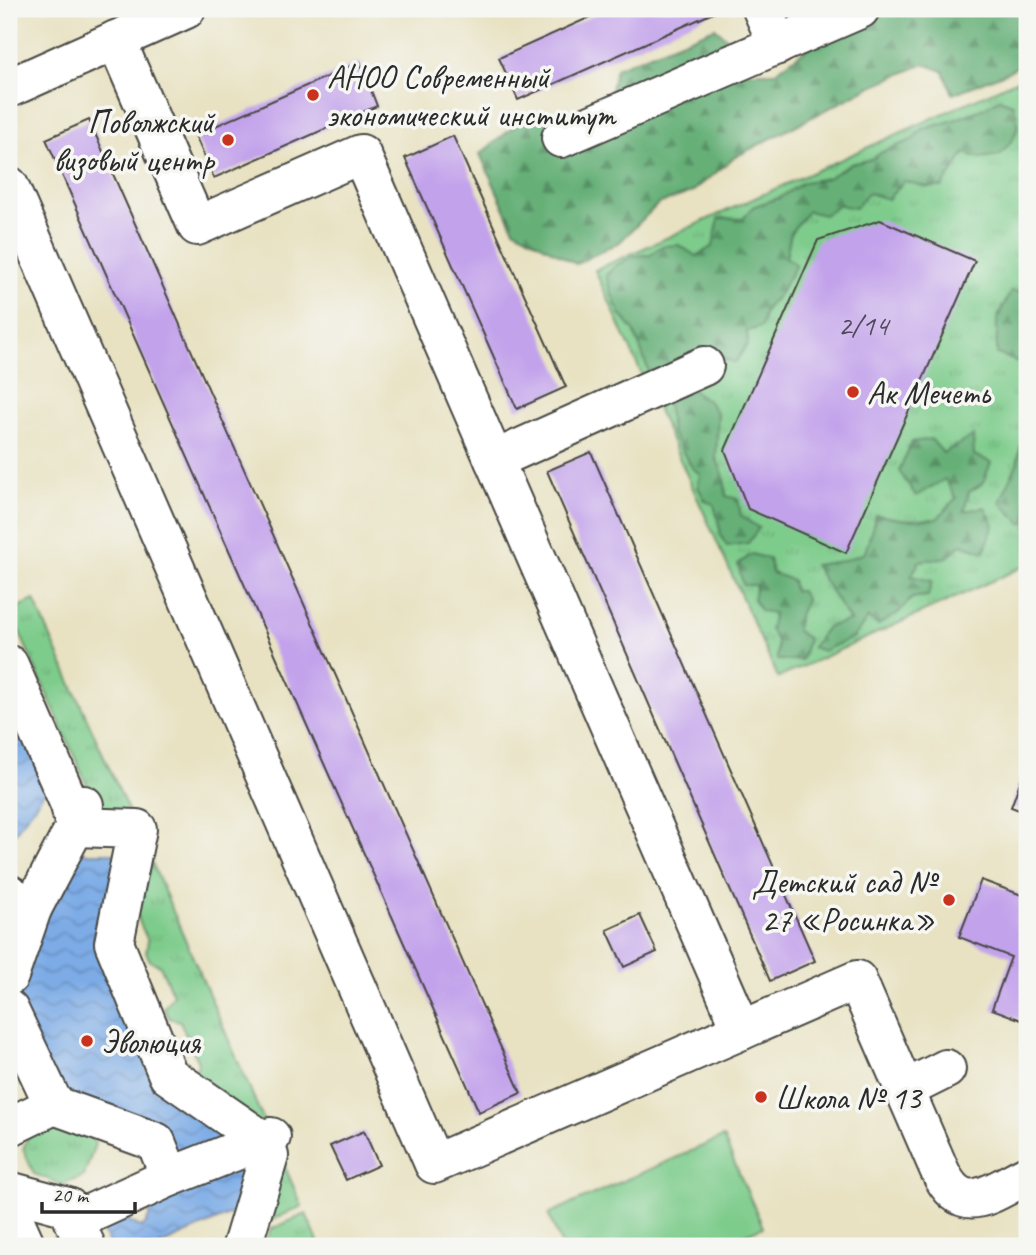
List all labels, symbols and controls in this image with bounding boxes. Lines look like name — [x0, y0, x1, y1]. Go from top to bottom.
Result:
place label: АНОО Современный экономический институт — [327, 56, 617, 136]
marker: АНОО Современный экономический институт — [305, 87, 321, 103]
place label: Поволжский визовый центр — [53, 101, 216, 181]
marker: Поволжский визовый центр — [220, 132, 236, 148]
house number: 2/14 — [838, 306, 891, 344]
place label: Ак Мечеть — [867, 372, 992, 414]
marker: Ак Мечеть — [845, 384, 861, 400]
place label: Детский сад № 27 «Росинка» — [752, 861, 940, 941]
marker: Детский сад № 27 «Росинка» — [941, 892, 957, 908]
place label: Эволюция — [101, 1021, 201, 1063]
marker: Эволюция — [79, 1033, 95, 1049]
place label: Школа № 13 — [775, 1077, 923, 1119]
marker: Школа № 13 — [753, 1089, 769, 1105]
scale bar — [42, 1171, 135, 1215]
text: 20 m — [52, 1182, 90, 1208]

